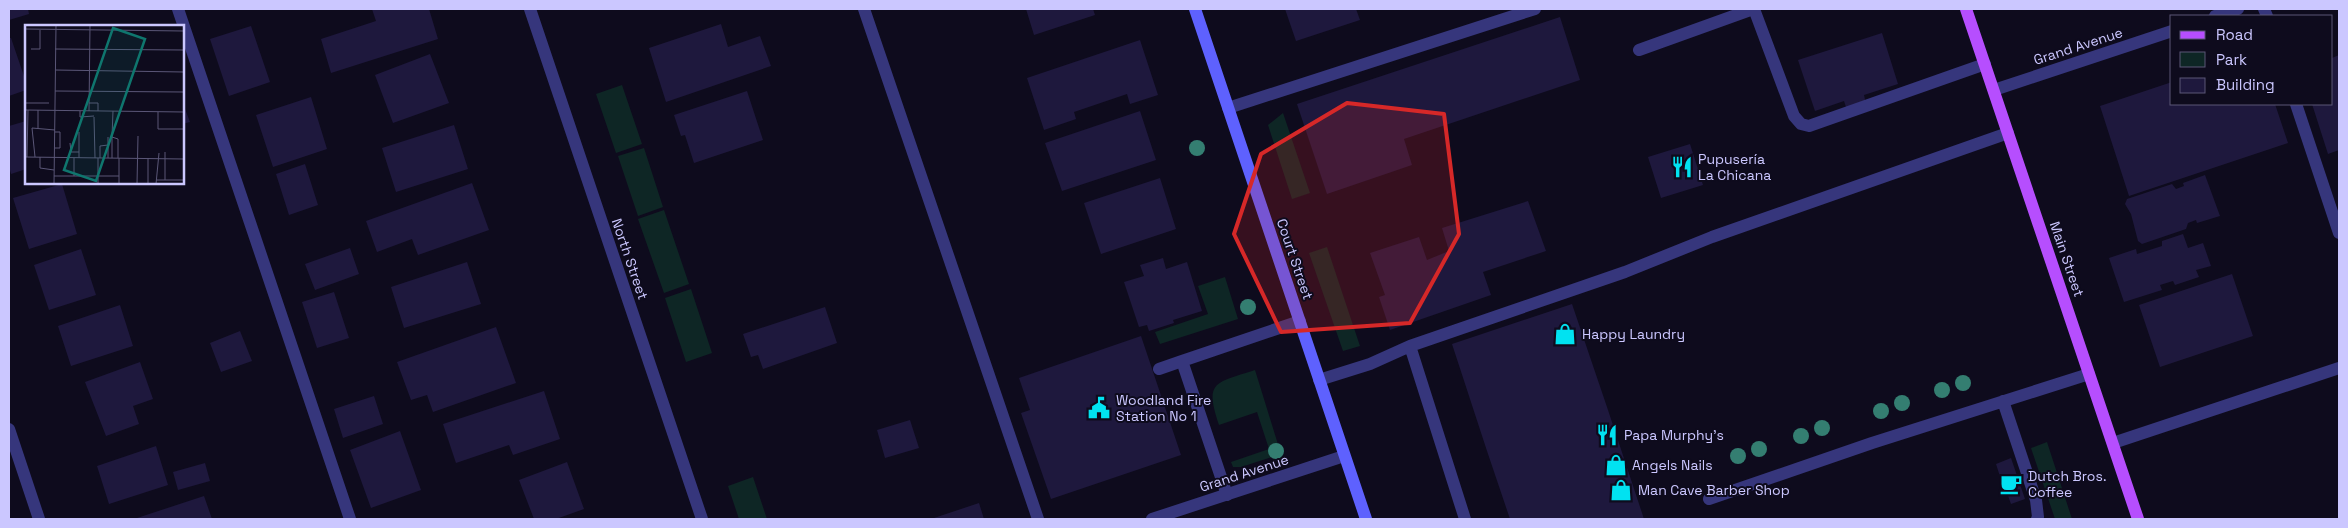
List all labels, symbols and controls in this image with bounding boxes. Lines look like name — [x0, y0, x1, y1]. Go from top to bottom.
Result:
legend — [2170, 15, 2333, 105]
street label: Grand Avenue — [2031, 23, 2125, 69]
inset map — [25, 25, 184, 184]
text: Road — [2216, 25, 2253, 44]
text: Park — [2216, 50, 2247, 69]
text: Building — [2216, 75, 2275, 94]
place label: Pupusería La Chicana — [1698, 150, 1771, 184]
restaurant icon: Pupusería La Chicana — [1669, 154, 1695, 180]
street label: North Street — [608, 216, 652, 302]
street label: Court Street — [1273, 216, 1317, 302]
street label: Main Street — [2046, 219, 2088, 299]
shop icon: Happy Laundry — [1552, 321, 1578, 347]
place label: Happy Laundry — [1582, 325, 1685, 343]
place label: Woodland Fire Station No 1 — [1116, 391, 1211, 425]
public building icon: Woodland Fire Station No 1 — [1086, 395, 1112, 421]
restaurant icon: Papa Murphy's — [1594, 422, 1620, 448]
place label: Papa Murphy's — [1624, 426, 1724, 444]
street label: Grand Avenue — [1197, 450, 1291, 496]
shop icon: Angels Nails — [1603, 452, 1629, 478]
place label: Angels Nails — [1632, 456, 1713, 474]
place label: Dutch Bros. Coffee — [2028, 467, 2106, 501]
cafe icon: Dutch Bros. Coffee — [1998, 471, 2024, 497]
shop icon: Man Cave Barber Shop — [1608, 477, 1634, 503]
place label: Man Cave Barber Shop — [1638, 481, 1790, 499]

